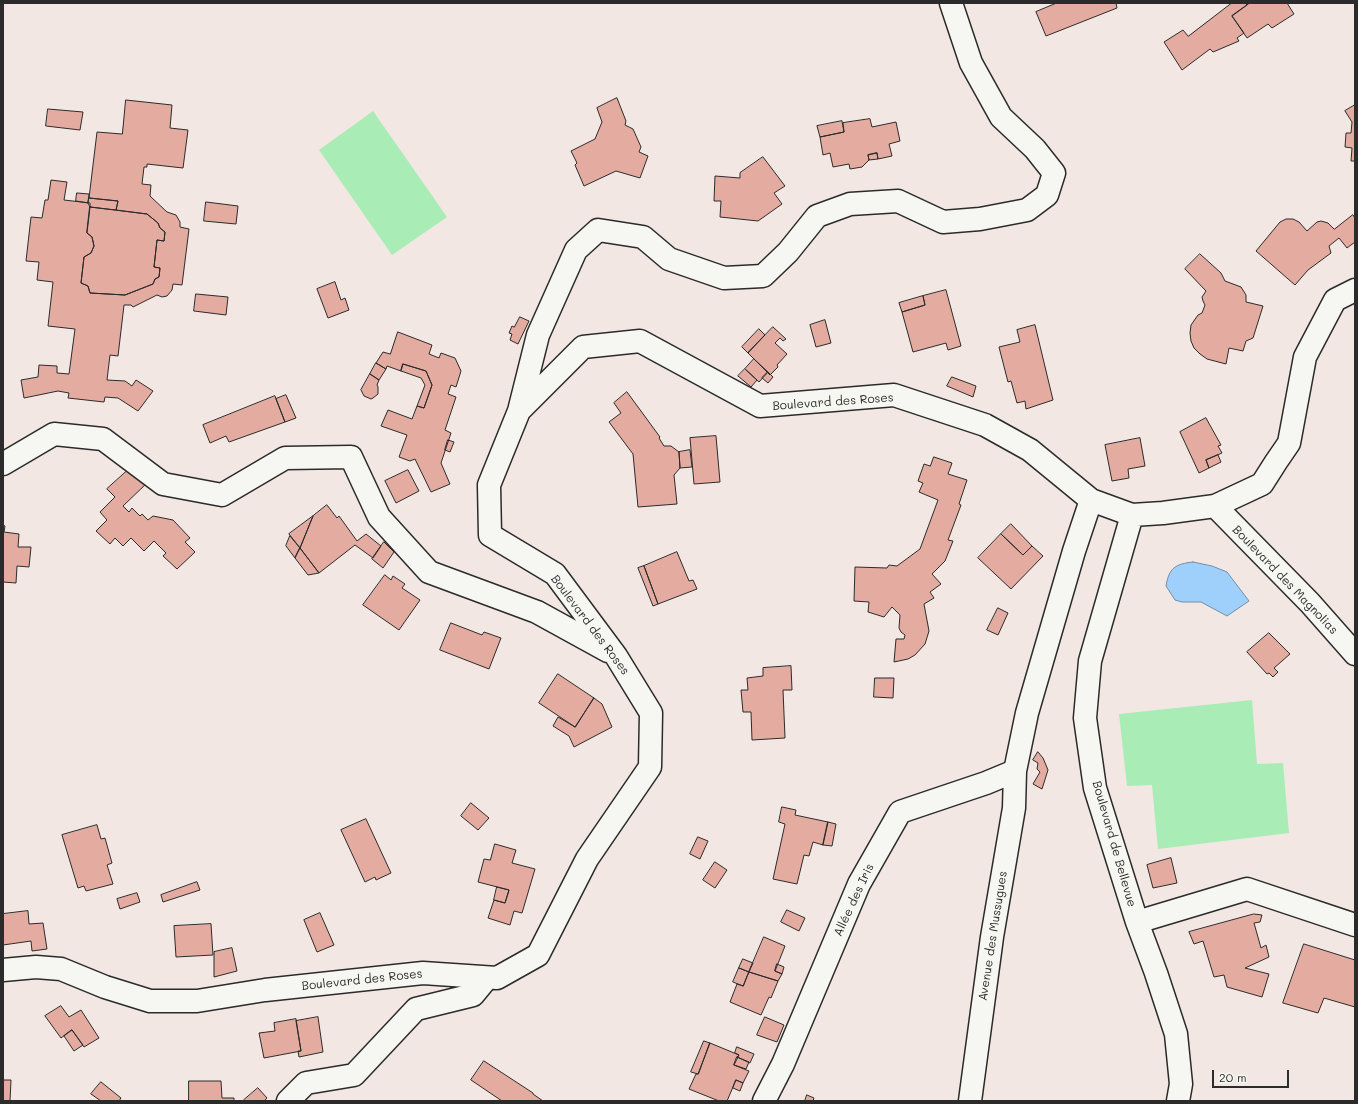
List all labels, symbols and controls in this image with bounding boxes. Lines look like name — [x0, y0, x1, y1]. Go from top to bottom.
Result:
street label: Boulevard des Roses — [772, 391, 894, 413]
street label: Boulevard des Magnolias — [1229, 523, 1341, 637]
street label: Boulevard des Roses — [548, 572, 632, 678]
street label: Boulevard de Bellevue — [1089, 779, 1139, 909]
street label: Allée des Iris — [831, 861, 877, 939]
street label: Avenue des Mussugues — [976, 870, 1010, 1002]
street label: Boulevard des Roses — [301, 966, 423, 994]
scale bar — [1214, 1062, 1291, 1088]
text: 20 m — [1219, 1069, 1247, 1085]

